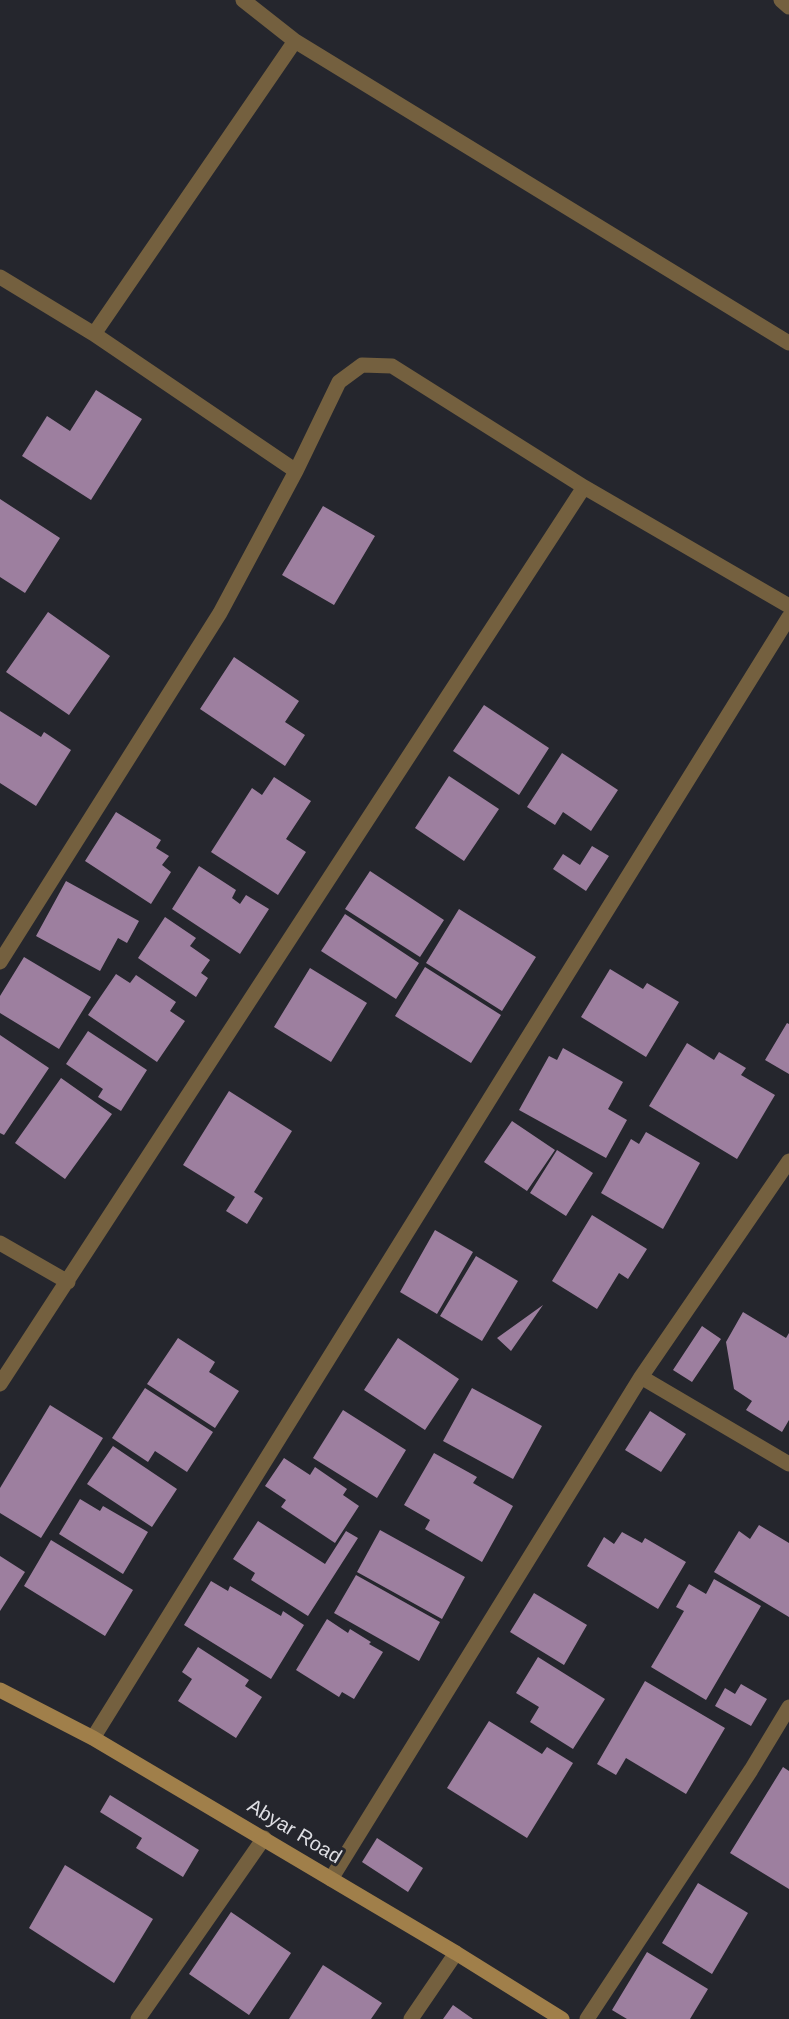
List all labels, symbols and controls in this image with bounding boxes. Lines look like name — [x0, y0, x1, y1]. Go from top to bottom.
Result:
street label: Abyar Road — [243, 1795, 345, 1869]

